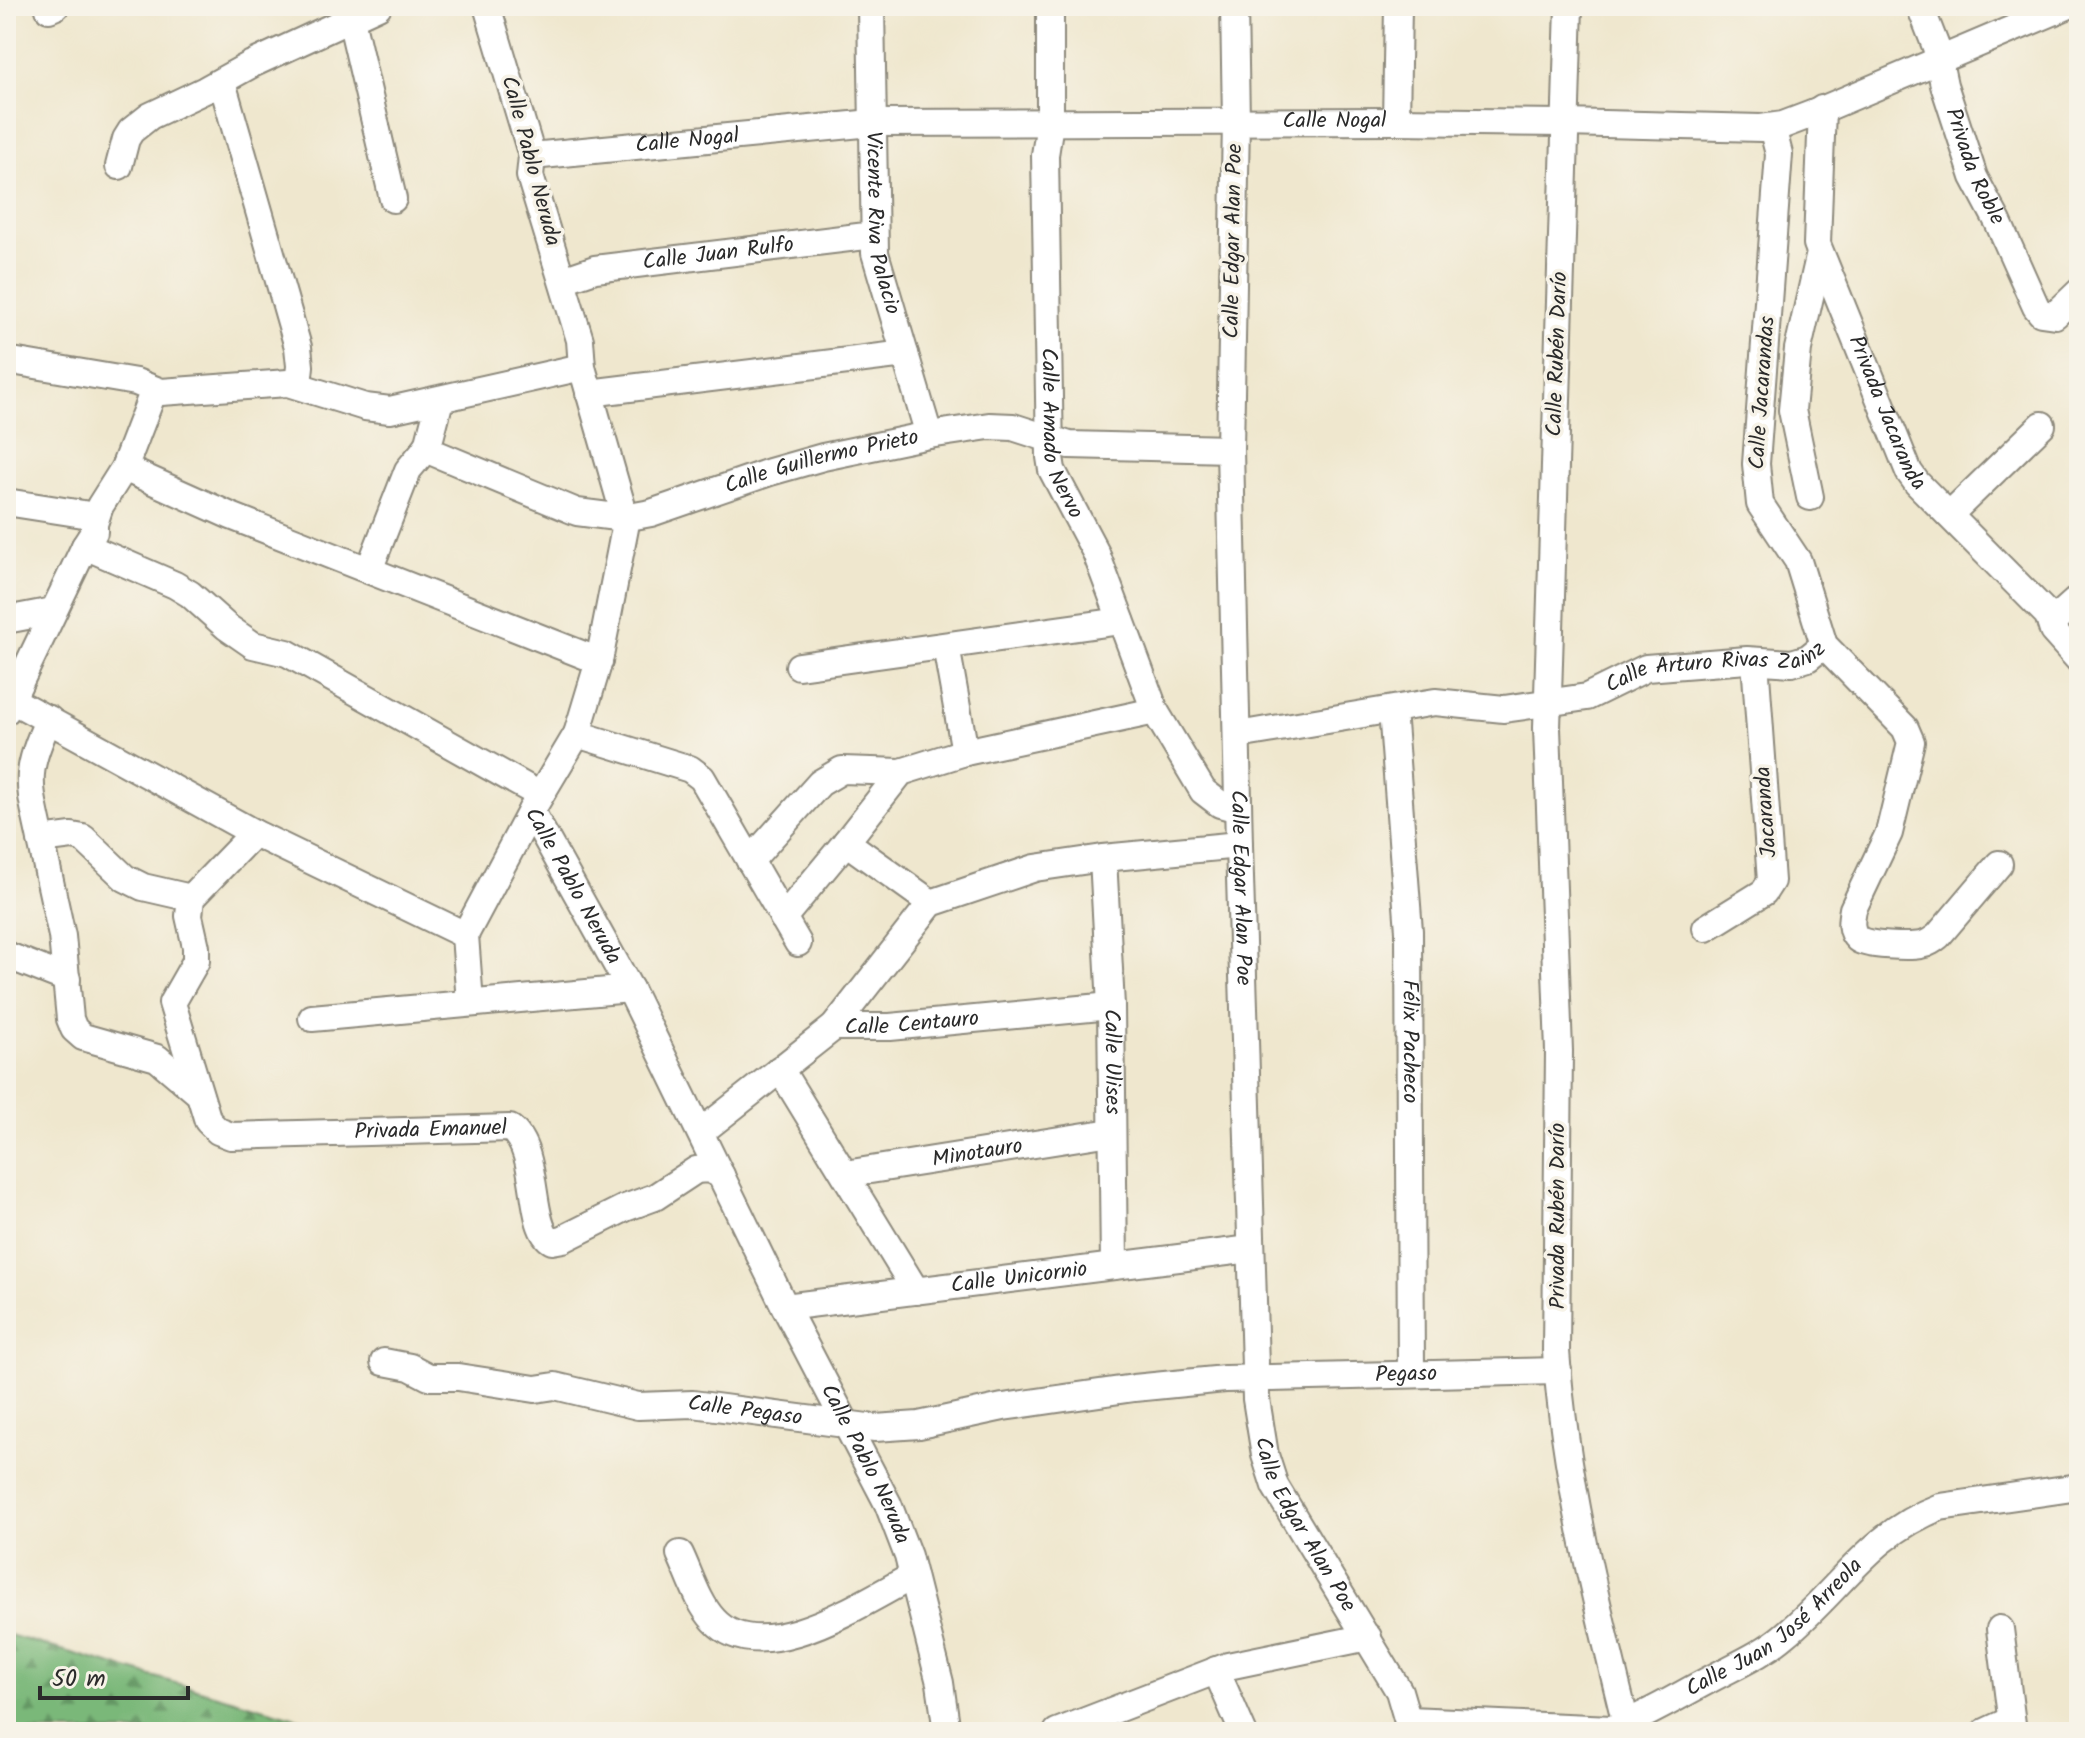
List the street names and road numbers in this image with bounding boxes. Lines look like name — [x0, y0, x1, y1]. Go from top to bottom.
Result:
street label: Calle Pablo Neruda — [490, 72, 570, 250]
street label: Calle Nogal — [1282, 104, 1387, 139]
street label: Privada Roble — [1935, 104, 2014, 232]
street label: Calle Nogal — [634, 118, 741, 163]
street label: Vicente Riva Palacio — [856, 131, 910, 319]
street label: Calle Edgar Alan Poe — [1215, 143, 1253, 339]
street label: Calle Juan Rulfo — [641, 227, 796, 281]
street label: Calle Rubén Darío — [1538, 271, 1578, 437]
street label: Calle Jacarandas — [1740, 314, 1786, 471]
street label: Privada Jacaranda — [1838, 330, 1934, 500]
street label: Calle Amado Nervo — [1031, 348, 1092, 525]
street label: Calle Guillermo Prieto — [720, 420, 922, 504]
street label: Calle Arturo Rivas Zainz — [1599, 632, 1834, 703]
street label: Jacaranda — [1746, 765, 1788, 859]
street label: Calle Edgar Alan Poe — [1220, 790, 1261, 986]
street label: Calle Pablo Neruda — [515, 801, 631, 971]
street label: Félix Pacheco — [1392, 979, 1427, 1103]
street label: Calle Centauro — [845, 1001, 981, 1045]
street label: Calle Ulises — [1094, 1009, 1130, 1115]
street label: Privada Emanuel — [354, 1111, 508, 1150]
street label: Privada Rubén Darío — [1541, 1123, 1576, 1309]
street label: Minotauro — [930, 1129, 1025, 1177]
street label: Calle Unicornio — [949, 1252, 1089, 1304]
street label: Pegaso — [1375, 1356, 1437, 1393]
street label: Calle Pablo Neruda — [811, 1378, 919, 1549]
street label: Calle Pegaso — [686, 1386, 804, 1436]
street label: Calle Edgar Alan Poe — [1245, 1435, 1365, 1619]
street label: Calle Juan José Arreola — [1679, 1550, 1871, 1707]

